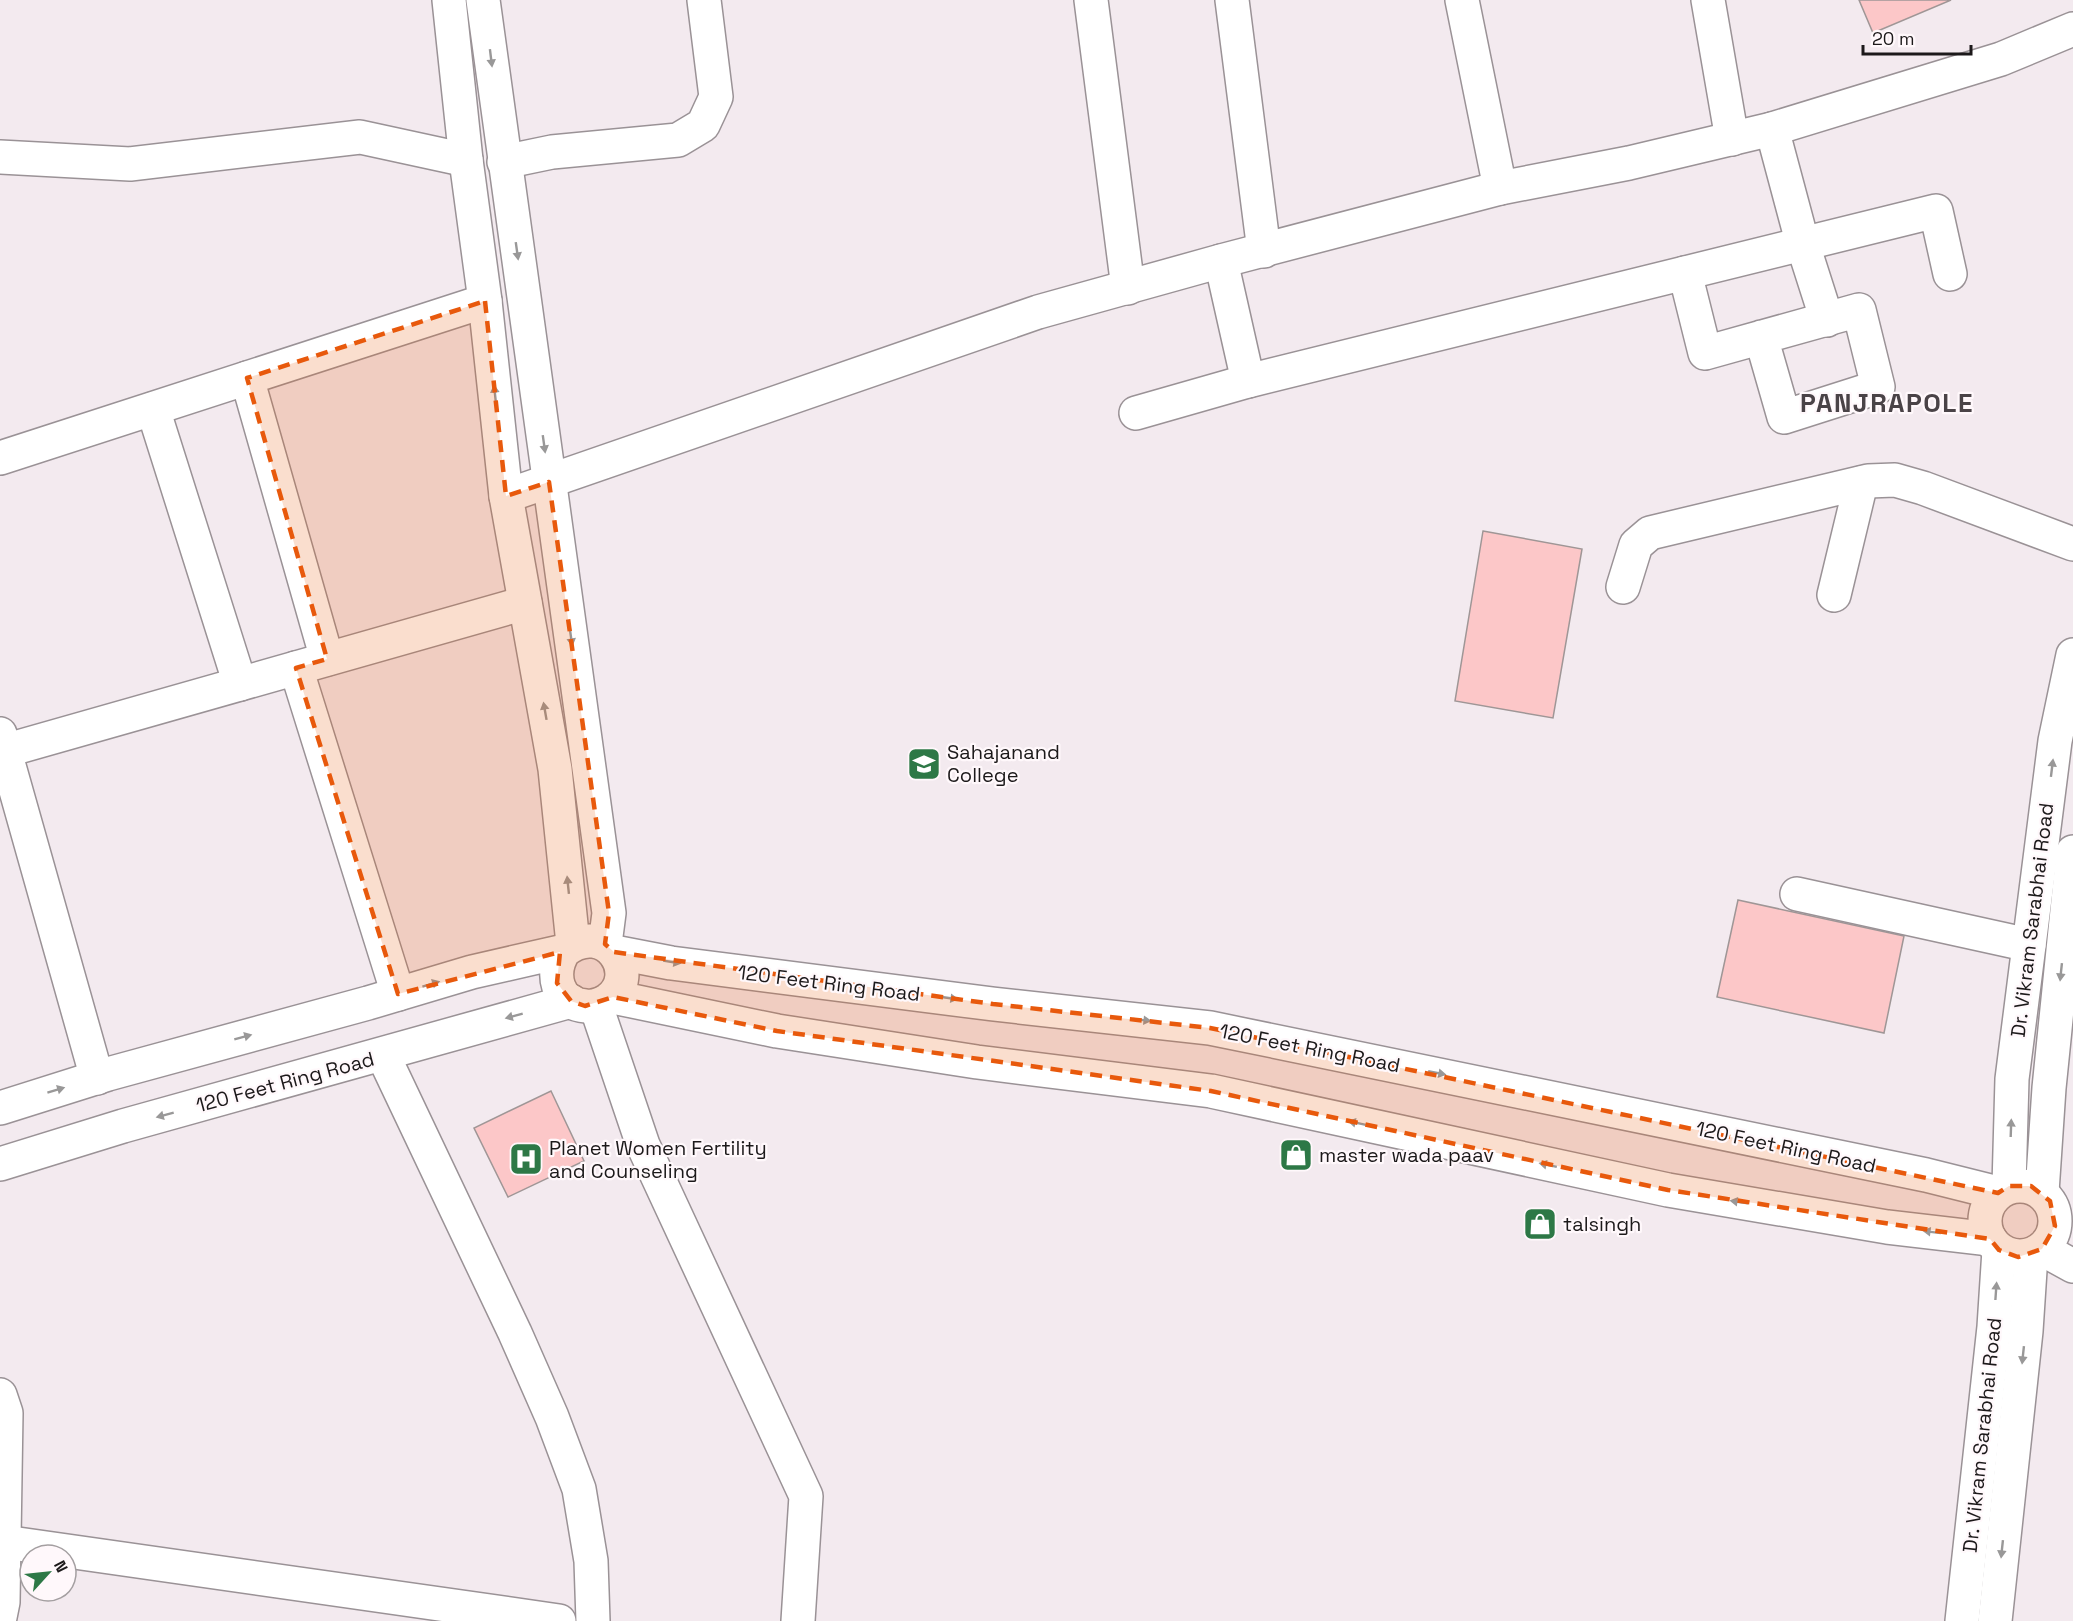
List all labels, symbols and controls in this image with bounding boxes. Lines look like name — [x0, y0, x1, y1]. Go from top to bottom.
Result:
scale bar — [1863, 18, 1971, 56]
text: 20 m — [1872, 27, 1915, 50]
one-way arrow — [486, 49, 495, 68]
one-way arrow — [512, 242, 521, 261]
one-way arrow — [490, 385, 500, 404]
district label: PANJRAPOLE — [1800, 386, 1974, 420]
one-way arrow — [539, 435, 548, 454]
one-way arrow — [566, 628, 575, 647]
one-way arrow — [540, 702, 549, 721]
place label: Sahajanand College — [947, 739, 1060, 788]
school or university icon: Sahajanand College — [906, 746, 942, 782]
one-way arrow — [2047, 758, 2056, 777]
street label: Dr. Vikram Sarabhai Road — [2005, 801, 2059, 1039]
one-way arrow — [563, 876, 573, 895]
one-way arrow — [663, 958, 682, 967]
street label: 120 Feet Ring Road — [736, 959, 922, 1007]
one-way arrow — [2056, 963, 2066, 982]
one-way arrow — [422, 979, 440, 988]
one-way arrow — [939, 994, 958, 1003]
one-way arrow — [505, 1012, 523, 1022]
one-way arrow — [1133, 1016, 1152, 1025]
street label: 120 Feet Ring Road — [1217, 1018, 1403, 1078]
one-way arrow — [235, 1032, 253, 1041]
street label: 120 Feet Ring Road — [193, 1046, 377, 1118]
one-way arrow — [1428, 1069, 1447, 1079]
one-way arrow — [47, 1085, 65, 1094]
one-way arrow — [156, 1110, 174, 1120]
street label: 120 Feet Ring Road — [1694, 1115, 1878, 1179]
one-way arrow — [1348, 1118, 1367, 1128]
one-way arrow — [2006, 1119, 2015, 1138]
place label: Planet Women Fertility and Counseling — [549, 1135, 767, 1184]
shop icon: master wada paav — [1278, 1137, 1314, 1173]
hospital icon: Planet Women Fertility and Counseling — [508, 1141, 544, 1177]
place label: master wada paav — [1319, 1142, 1494, 1168]
one-way arrow — [1538, 1160, 1557, 1169]
one-way arrow — [1730, 1198, 1749, 1207]
shop icon: talsingh — [1522, 1206, 1558, 1242]
place label: talsingh — [1563, 1211, 1641, 1237]
one-way arrow — [1922, 1228, 1941, 1237]
one-way arrow — [1991, 1282, 2001, 1301]
street label: Dr. Vikram Sarabhai Road — [1957, 1316, 2007, 1554]
one-way arrow — [2018, 1346, 2028, 1365]
one-way arrow — [1997, 1540, 2007, 1559]
north arrow — [18, 1543, 78, 1603]
text: N — [49, 1557, 73, 1576]

